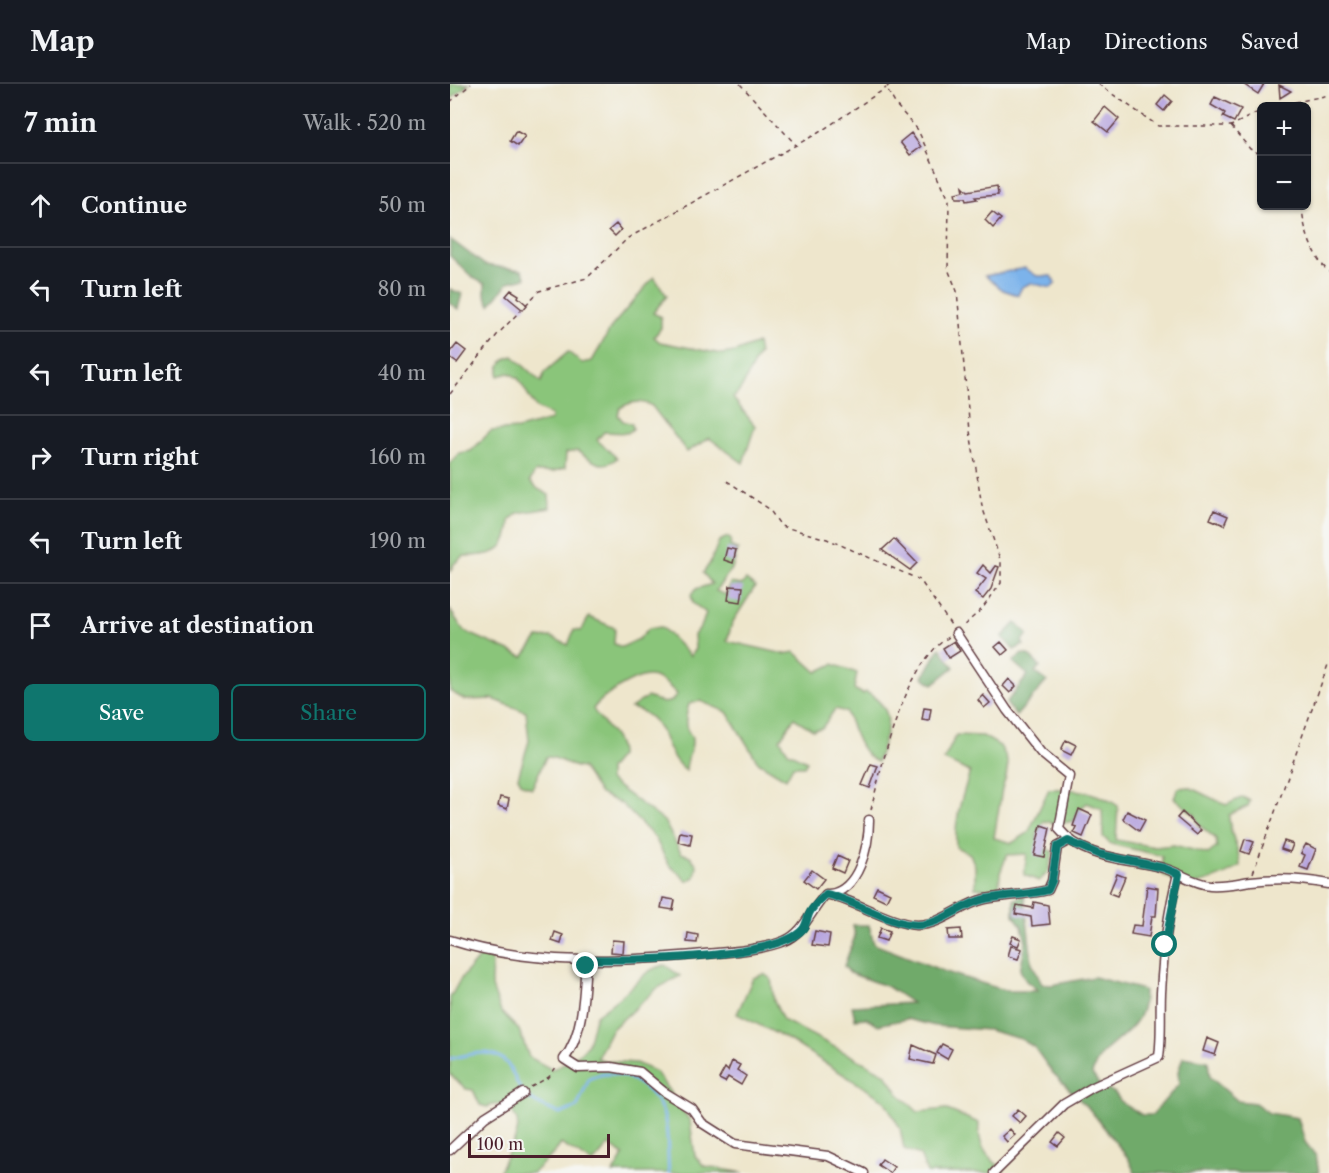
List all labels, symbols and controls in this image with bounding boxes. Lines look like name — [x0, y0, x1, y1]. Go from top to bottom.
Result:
text: Map — [30, 24, 94, 58]
text: Map — [1026, 29, 1071, 54]
text: Directions — [1104, 29, 1208, 54]
text: Saved — [1241, 29, 1299, 54]
map controls — [1257, 102, 1311, 210]
button: + — [1257, 102, 1311, 156]
text: 7 min — [24, 107, 97, 139]
text: Walk · 520 m — [303, 111, 426, 135]
button: − — [1257, 156, 1311, 210]
icon: ahead — [24, 189, 57, 222]
text: Continue — [81, 192, 187, 219]
text: 50 m — [379, 193, 426, 217]
icon: left — [24, 273, 57, 306]
text: Turn left — [81, 276, 182, 303]
text: 80 m — [378, 277, 426, 301]
icon: left — [24, 357, 57, 390]
text: Turn left — [81, 360, 182, 387]
text: 40 m — [378, 361, 426, 385]
icon: right — [24, 441, 57, 474]
text: Turn right — [81, 444, 199, 471]
text: 160 m — [369, 445, 426, 469]
icon: left — [24, 525, 57, 558]
text: Turn left — [81, 528, 182, 555]
text: 190 m — [369, 529, 426, 553]
icon: arrive — [24, 609, 57, 642]
text: Arrive at destination — [81, 612, 314, 639]
button: Save — [24, 684, 219, 741]
button: Share — [231, 684, 426, 741]
route start — [1151, 931, 1177, 957]
route end — [572, 952, 598, 978]
scale bar — [468, 1131, 610, 1158]
text: 100 m — [477, 1134, 523, 1154]

